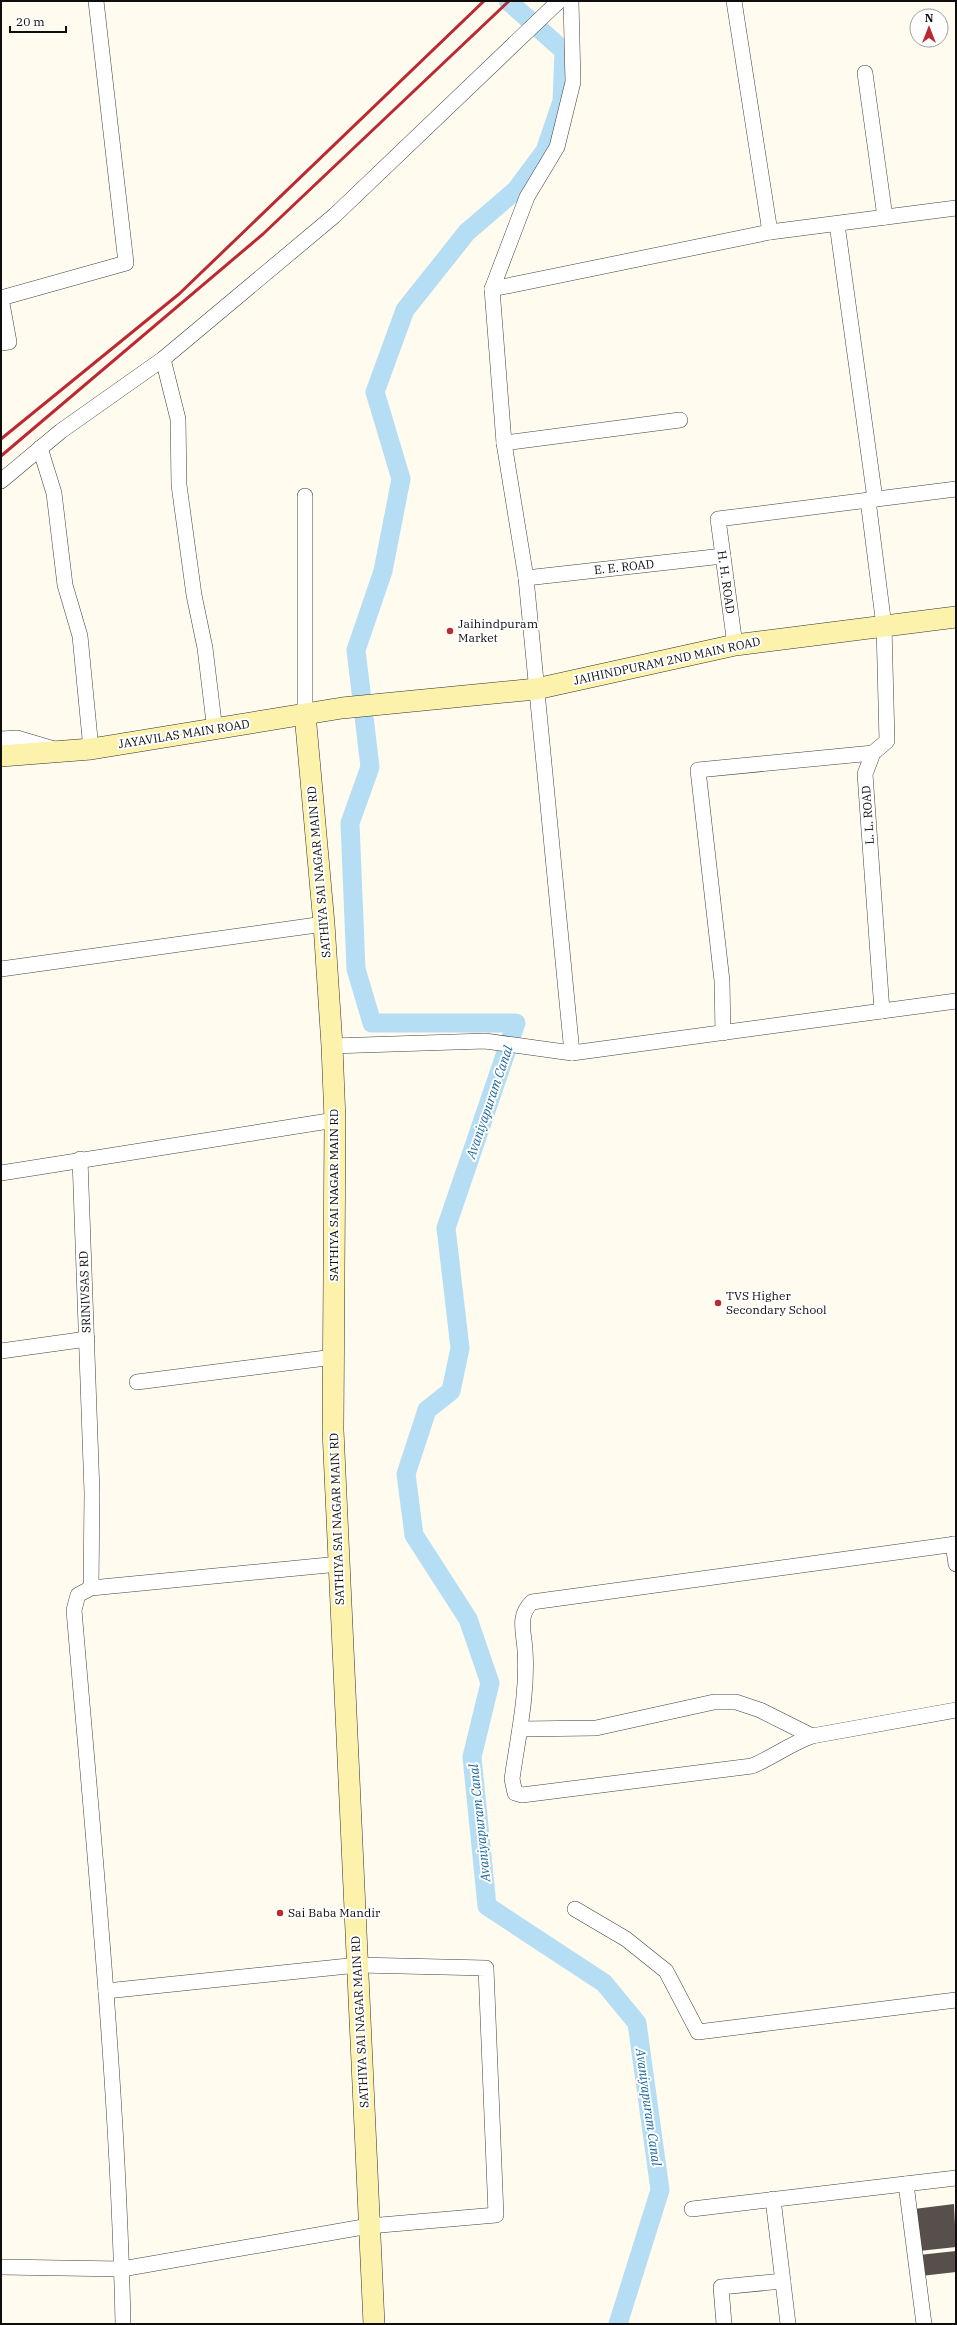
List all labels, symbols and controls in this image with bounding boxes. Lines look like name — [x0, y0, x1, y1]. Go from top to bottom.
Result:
scale bar — [10, 8, 66, 34]
north arrow — [909, 8, 949, 48]
text: N — [925, 11, 934, 25]
text: 20 m — [16, 14, 45, 29]
street label: H. H. ROAD — [715, 549, 738, 615]
street label: E. E. ROAD — [593, 556, 655, 577]
place label: Jaihindpuram Market — [458, 616, 539, 645]
marker: Jaihindpuram Market — [445, 626, 455, 636]
street label: JAIHINDPURAM 2ND MAIN ROAD — [572, 633, 762, 688]
street label: JAYAVILAS MAIN ROAD — [117, 716, 251, 751]
street label: L. L. ROAD — [858, 785, 877, 845]
street label: SATHIYA SAI NAGAR MAIN RD — [304, 786, 333, 959]
water label: Avaniyapuram Canal — [462, 1043, 517, 1162]
street label: SATHIYA SAI NAGAR MAIN RD — [326, 1109, 341, 1281]
street label: SRINIVSAS RD — [76, 1251, 93, 1333]
place label: TVS Higher Secondary School — [726, 1288, 827, 1317]
marker: TVS Higher Secondary School — [713, 1298, 723, 1308]
street label: SATHIYA SAI NAGAR MAIN RD — [326, 1433, 347, 1605]
water label: Avaniyapuram Canal — [465, 1763, 494, 1884]
place label: Sai Baba Mandir — [288, 1905, 381, 1920]
marker: Sai Baba Mandir — [275, 1908, 285, 1918]
street label: SATHIYA SAI NAGAR MAIN RD — [348, 1936, 371, 2108]
water label: Avaniyapuram Canal — [632, 2046, 665, 2167]

